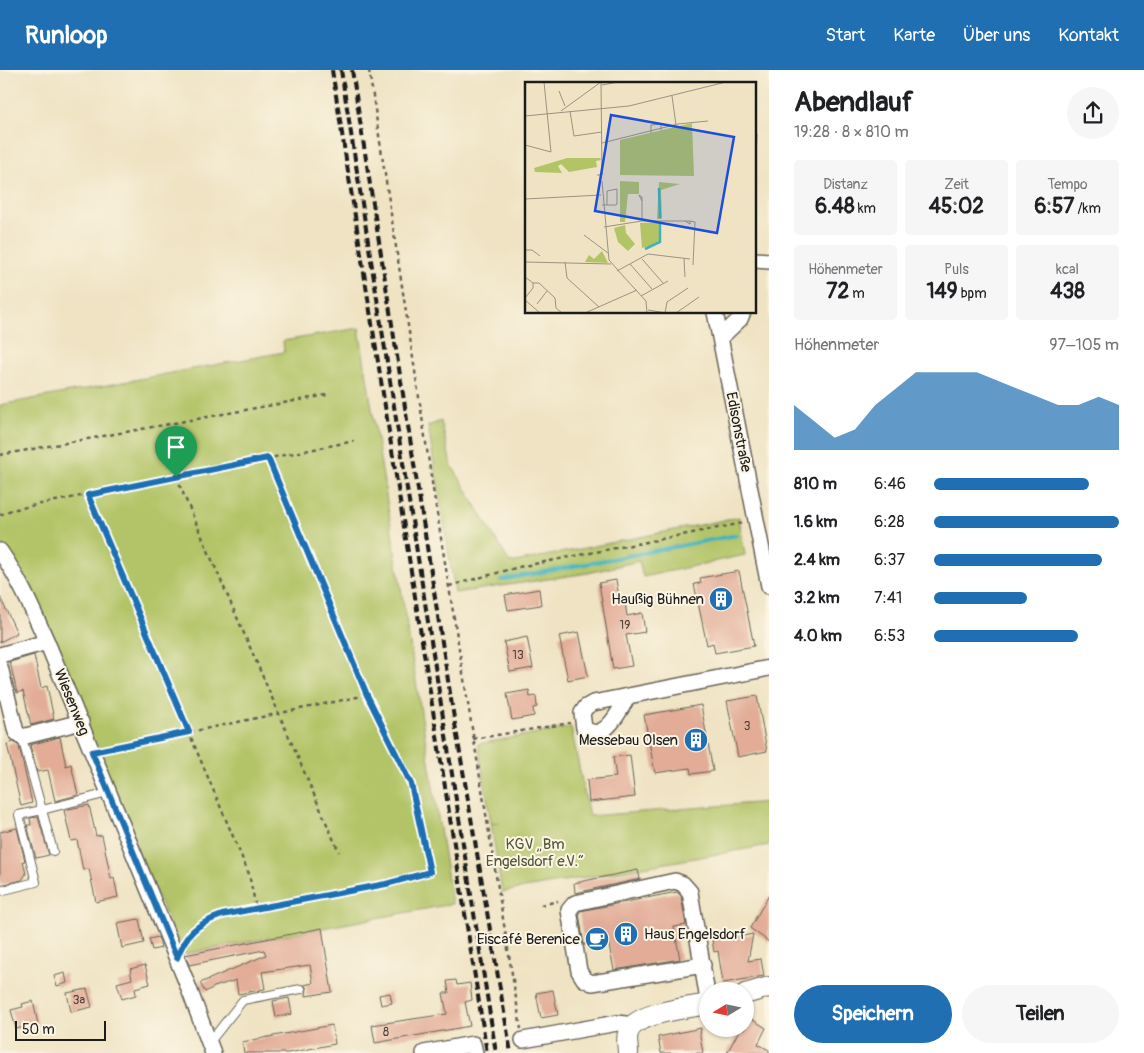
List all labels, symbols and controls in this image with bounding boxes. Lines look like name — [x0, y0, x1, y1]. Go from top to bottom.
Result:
text: Runloop — [25, 21, 108, 50]
text: Start — [825, 24, 865, 47]
text: Karte — [893, 24, 935, 47]
text: Über uns — [963, 24, 1030, 47]
text: Kontakt — [1058, 24, 1119, 47]
inset map — [525, 82, 756, 314]
text: Abendlauf — [794, 85, 913, 120]
button: share — [1067, 87, 1119, 139]
text: 19:28 · 8 × 810 m — [794, 122, 909, 142]
text: Distanz — [823, 176, 868, 193]
text: Zeit — [944, 176, 969, 193]
text: Tempo — [1047, 176, 1088, 193]
text: 6.48 — [815, 193, 855, 220]
text: 45:02 — [929, 193, 984, 220]
text: 6:57 — [1034, 193, 1074, 220]
text: km — [855, 200, 876, 217]
text: /km — [1074, 200, 1101, 217]
text: Höhenmeter — [808, 261, 883, 278]
text: Puls — [944, 261, 969, 278]
text: kcal — [1056, 261, 1079, 278]
text: 72 — [826, 278, 849, 305]
text: 149 — [926, 278, 958, 305]
text: 438 — [1050, 278, 1085, 305]
text: m — [849, 285, 865, 302]
text: bpm — [958, 285, 987, 302]
text: Höhenmeter — [794, 335, 879, 355]
text: 97–105 m — [1049, 335, 1119, 355]
street label: Edisonstraße — [721, 390, 756, 474]
pin — [155, 426, 197, 477]
icon: arrive — [162, 433, 190, 461]
text: 810 m — [794, 474, 837, 494]
text: 6:46 — [874, 474, 906, 494]
text: 1.6 km — [794, 512, 837, 532]
text: 6:28 — [874, 512, 905, 532]
text: 2.4 km — [794, 550, 840, 570]
text: 6:37 — [874, 550, 905, 570]
building icon: Haußig Bühnen — [708, 586, 734, 612]
text: 3.2 km — [794, 588, 840, 608]
text: 7:41 — [874, 588, 902, 608]
place label: Haußig Bühnen — [611, 590, 704, 609]
house number: 19 — [620, 618, 630, 633]
text: 4.0 km — [794, 626, 842, 646]
text: 6:53 — [874, 626, 905, 646]
house number: 13 — [512, 648, 524, 663]
street label: Wiesenweg — [50, 666, 93, 738]
house number: 3 — [744, 719, 751, 734]
building icon: Messebau Olsen — [683, 727, 709, 753]
place label: Messebau Olsen — [579, 731, 678, 750]
park label: KGV „Bm Engelsdorf e.V.“ — [486, 835, 584, 871]
building icon: Haus Engelsdorf — [613, 921, 639, 947]
place label: Haus Engelsdorf — [644, 925, 746, 944]
cafe icon: Eiscafé Berenice — [584, 926, 610, 952]
place label: Eiscafé Berenice — [477, 930, 581, 949]
north arrow — [699, 982, 754, 1038]
map controls — [699, 982, 754, 1037]
button: Speichern — [794, 985, 952, 1043]
button: Teilen — [962, 985, 1119, 1043]
house number: 3a — [73, 993, 86, 1008]
scale bar — [15, 1018, 106, 1041]
text: 50 m — [22, 1021, 55, 1038]
house number: 8 — [383, 1025, 389, 1040]

